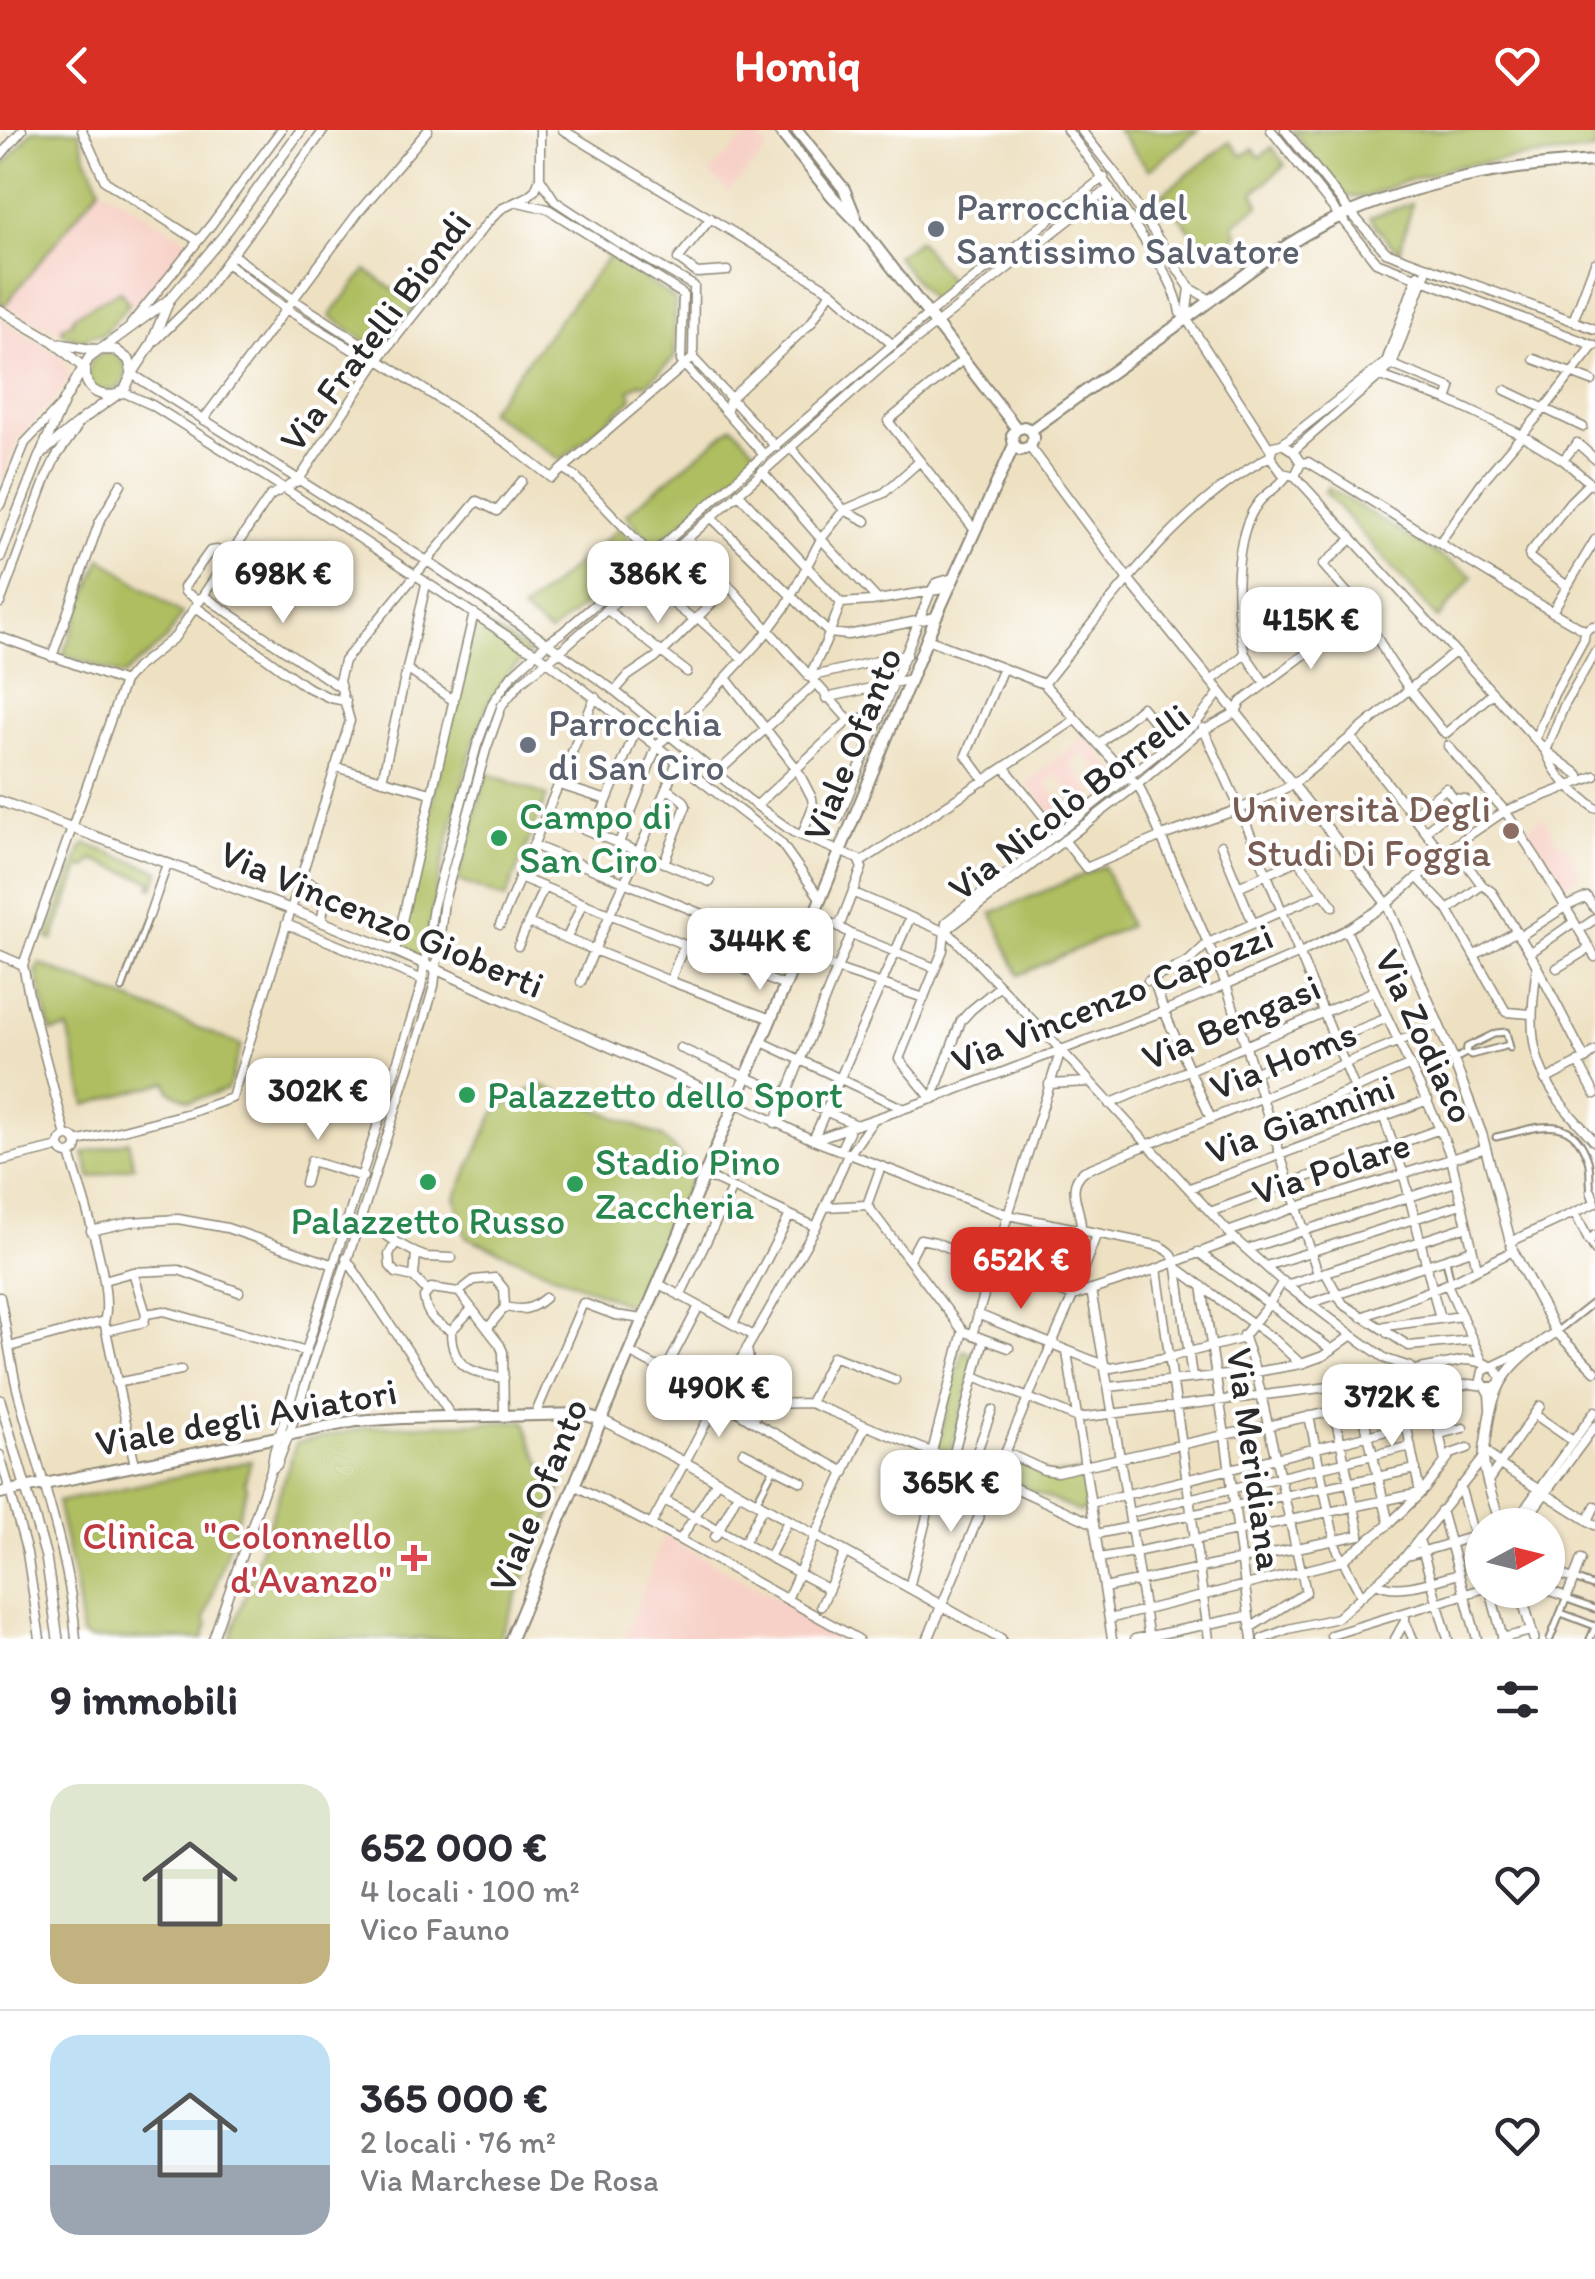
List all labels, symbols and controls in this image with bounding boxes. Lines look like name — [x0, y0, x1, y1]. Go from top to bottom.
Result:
icon: back — [50, 38, 105, 93]
text: Homiq — [734, 38, 861, 92]
icon: heart — [1490, 38, 1545, 93]
place label: Parrocchia del Santissimo Salvatore — [956, 184, 1300, 274]
street label: Via Fratelli Biondi — [269, 201, 481, 461]
marker: Parrocchia del Santissimo Salvatore — [925, 218, 947, 240]
pin: 698K € — [202, 541, 364, 626]
pin: 386K € — [577, 541, 739, 626]
text: 698K € — [234, 554, 332, 592]
text: 386K € — [609, 554, 707, 592]
pin: 415K € — [1230, 587, 1392, 672]
text: 415K € — [1263, 600, 1359, 638]
street label: Viale Ofanto — [792, 640, 912, 848]
street label: Via Nicolò Borrelli — [939, 693, 1199, 911]
place label: Parrocchia di San Ciro — [548, 700, 725, 790]
marker: Parrocchia di San Ciro — [517, 734, 539, 756]
place label: Università Degli Studi Di Foggia — [1231, 786, 1491, 876]
place label: Campo di San Ciro — [519, 793, 672, 883]
marker: Università Degli Studi Di Foggia — [1500, 820, 1522, 842]
marker: Campo di San Ciro — [488, 827, 510, 849]
street label: Via Vincenzo Gioberti — [213, 830, 551, 1008]
pin: 344K € — [679, 908, 841, 993]
street label: Via Vincenzo Capozzi — [945, 912, 1279, 1084]
text: 344K € — [709, 921, 811, 959]
street label: Via Zodiaco — [1365, 942, 1485, 1130]
street label: Via Bengasi — [1135, 964, 1327, 1080]
street label: Via Homs — [1203, 1010, 1363, 1110]
pin: 302K € — [237, 1058, 399, 1143]
street label: Via Giannini — [1199, 1064, 1401, 1174]
text: 302K € — [268, 1071, 368, 1109]
place label: Palazzetto dello Sport — [487, 1072, 843, 1118]
marker: Palazzetto dello Sport — [456, 1084, 478, 1106]
street label: Via Polare — [1246, 1121, 1416, 1215]
place label: Stadio Pino Zaccheria — [595, 1139, 781, 1229]
marker: Palazzetto Russo — [417, 1171, 439, 1193]
marker: Stadio Pino Zaccheria — [564, 1173, 586, 1195]
place label: Palazzetto Russo — [291, 1198, 565, 1244]
pin: 652K € — [940, 1227, 1102, 1312]
text: 652K € — [973, 1240, 1069, 1278]
street label: Via Meridiana — [1217, 1345, 1293, 1573]
pin: 490K € — [638, 1355, 800, 1440]
pin: 372K € — [1311, 1364, 1473, 1449]
street label: Viale degli Aviatori — [92, 1368, 400, 1466]
text: 490K € — [668, 1368, 770, 1406]
text: 372K € — [1344, 1377, 1440, 1415]
street label: Viale Ofanto — [478, 1391, 598, 1599]
pin: 365K € — [870, 1450, 1032, 1535]
text: 365K € — [902, 1463, 1000, 1501]
north arrow — [1465, 1508, 1565, 1608]
map controls — [1465, 1508, 1565, 1608]
place label: Clinica "Colonnello d'Avanzo" — [82, 1513, 392, 1603]
marker: Clinica "Colonnello d'Avanzo" — [401, 1545, 427, 1571]
icon: filters — [1490, 1672, 1545, 1727]
text: 9 immobili — [50, 1674, 238, 1725]
text: 652 000 € — [360, 1821, 547, 1872]
icon: home — [130, 1824, 250, 1944]
icon: heart — [1490, 1857, 1545, 1912]
text: 4 locali · 100 m² — [360, 1872, 580, 1910]
text: Vico Fauno — [360, 1910, 510, 1948]
text: 365 000 € — [360, 2072, 548, 2123]
icon: home — [130, 2075, 250, 2195]
icon: heart — [1490, 2108, 1545, 2163]
text: 2 locali · 76 m² — [360, 2123, 556, 2161]
text: Via Marchese De Rosa — [360, 2161, 659, 2199]

